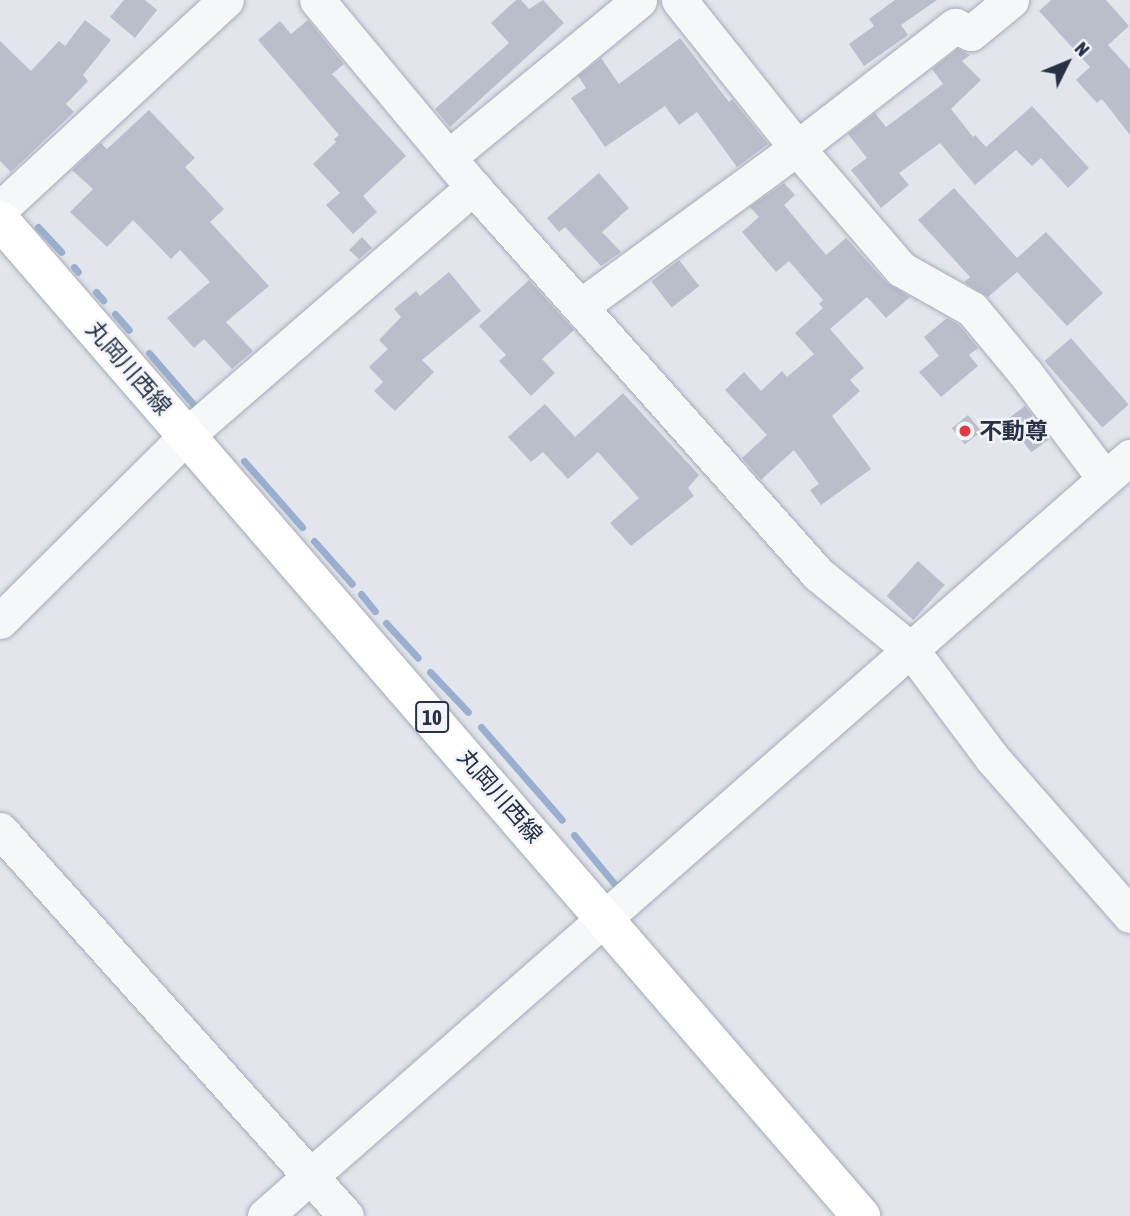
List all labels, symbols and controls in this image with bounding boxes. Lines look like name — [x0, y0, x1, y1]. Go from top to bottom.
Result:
north arrow — [1032, 28, 1102, 98]
text: N — [1070, 37, 1094, 60]
street label: 丸岡川西線 — [81, 316, 177, 420]
place label: 不動尊 — [979, 417, 1048, 445]
marker: 不動尊 — [957, 423, 973, 439]
road number: 10 — [414, 700, 450, 734]
street label: 丸岡川西線 — [452, 744, 548, 848]

